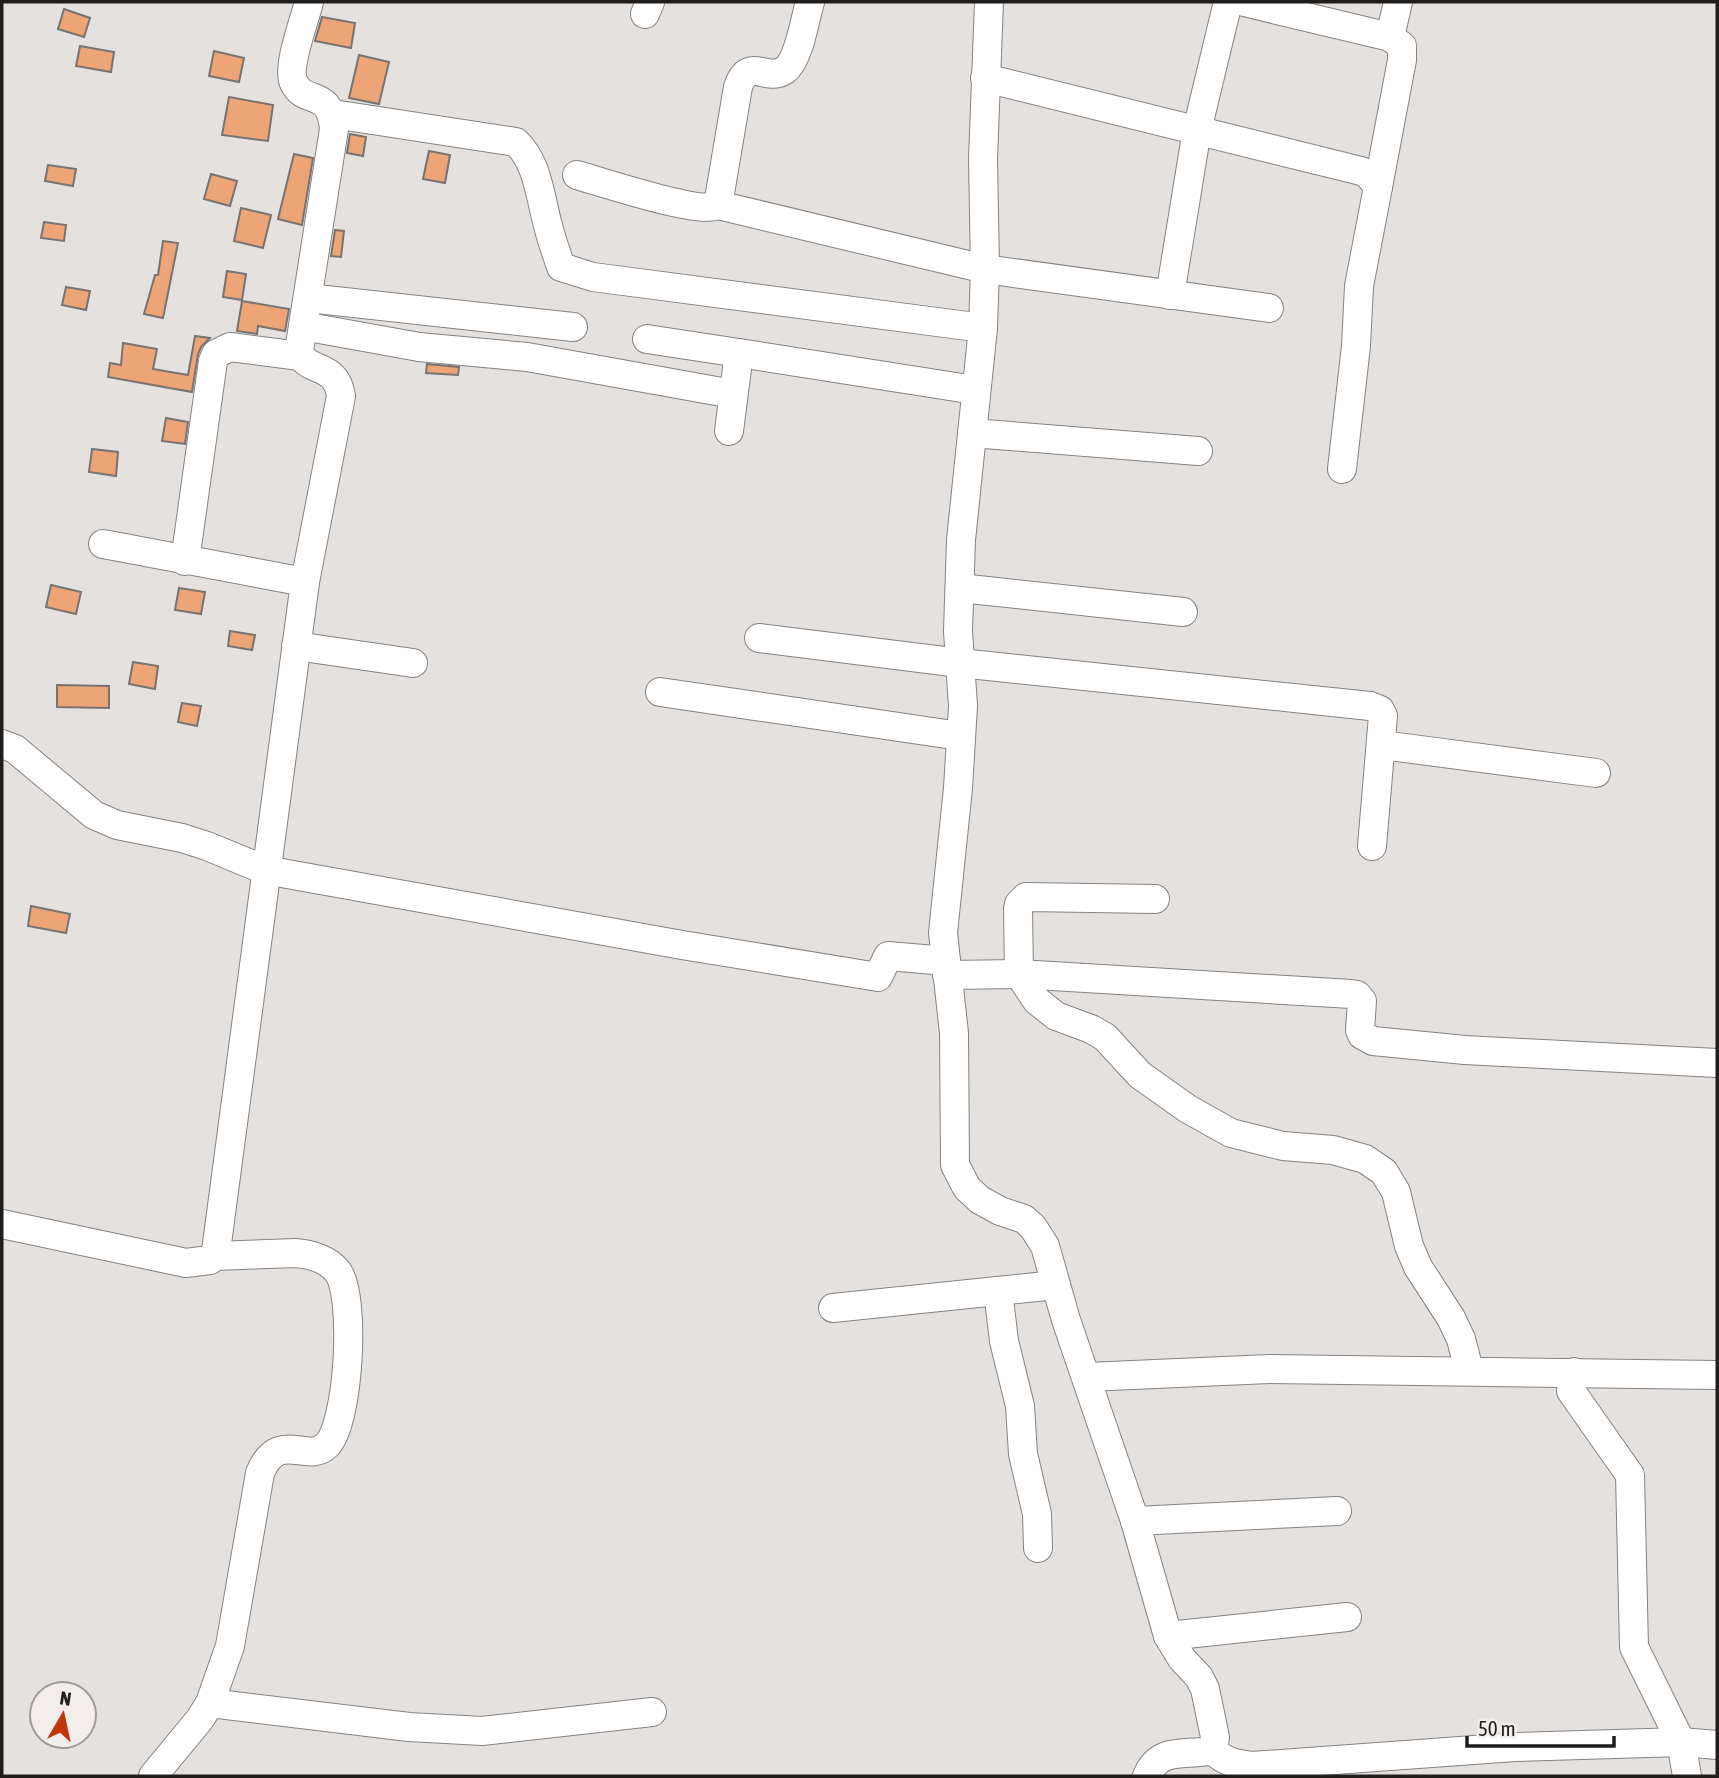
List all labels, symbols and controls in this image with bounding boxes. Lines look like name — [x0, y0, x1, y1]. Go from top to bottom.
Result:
north arrow — [28, 1680, 98, 1750]
text: N — [58, 1686, 73, 1710]
scale bar — [1467, 1704, 1614, 1748]
text: 50 m — [1478, 1716, 1516, 1740]

